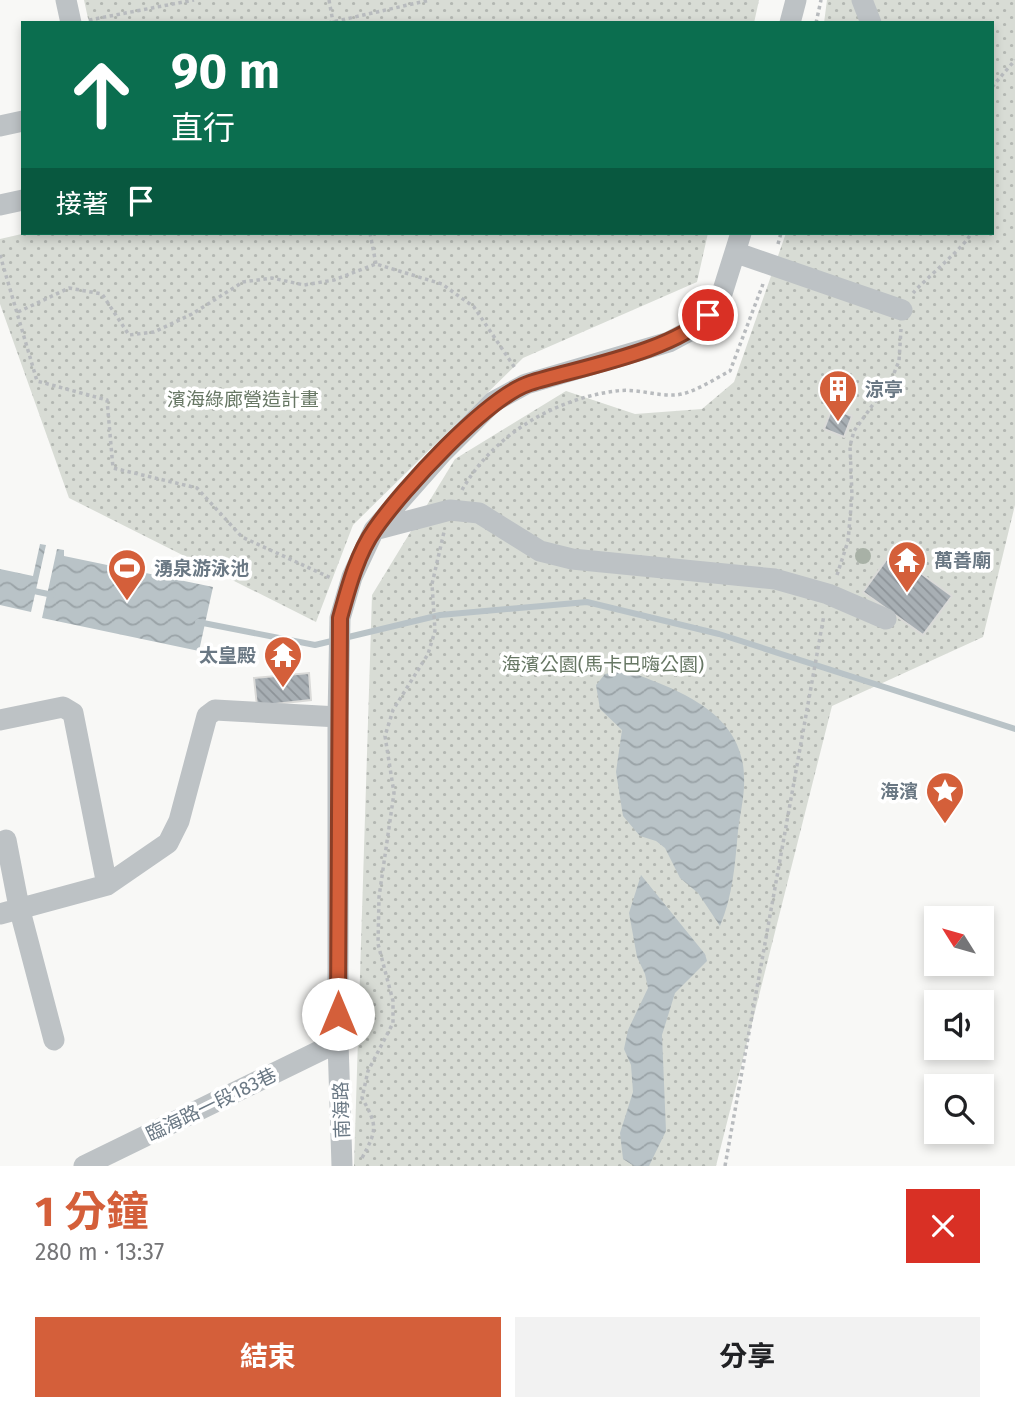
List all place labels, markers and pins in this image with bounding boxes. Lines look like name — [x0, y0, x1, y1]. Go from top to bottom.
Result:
pin — [678, 285, 738, 345]
building icon: 涼亭 — [817, 368, 859, 423]
place label: 涼亭 — [865, 378, 903, 401]
temple icon: 萬善廟 — [886, 539, 928, 594]
sports icon: 湧泉游泳池 — [106, 547, 148, 602]
place label: 萬善廟 — [934, 549, 991, 572]
place label: 湧泉游泳池 — [154, 557, 249, 580]
temple icon: 太皇殿 — [262, 634, 304, 689]
place label: 太皇殿 — [199, 644, 256, 667]
place icon: 海濱 — [924, 770, 966, 825]
place label: 海濱 — [880, 780, 918, 803]

